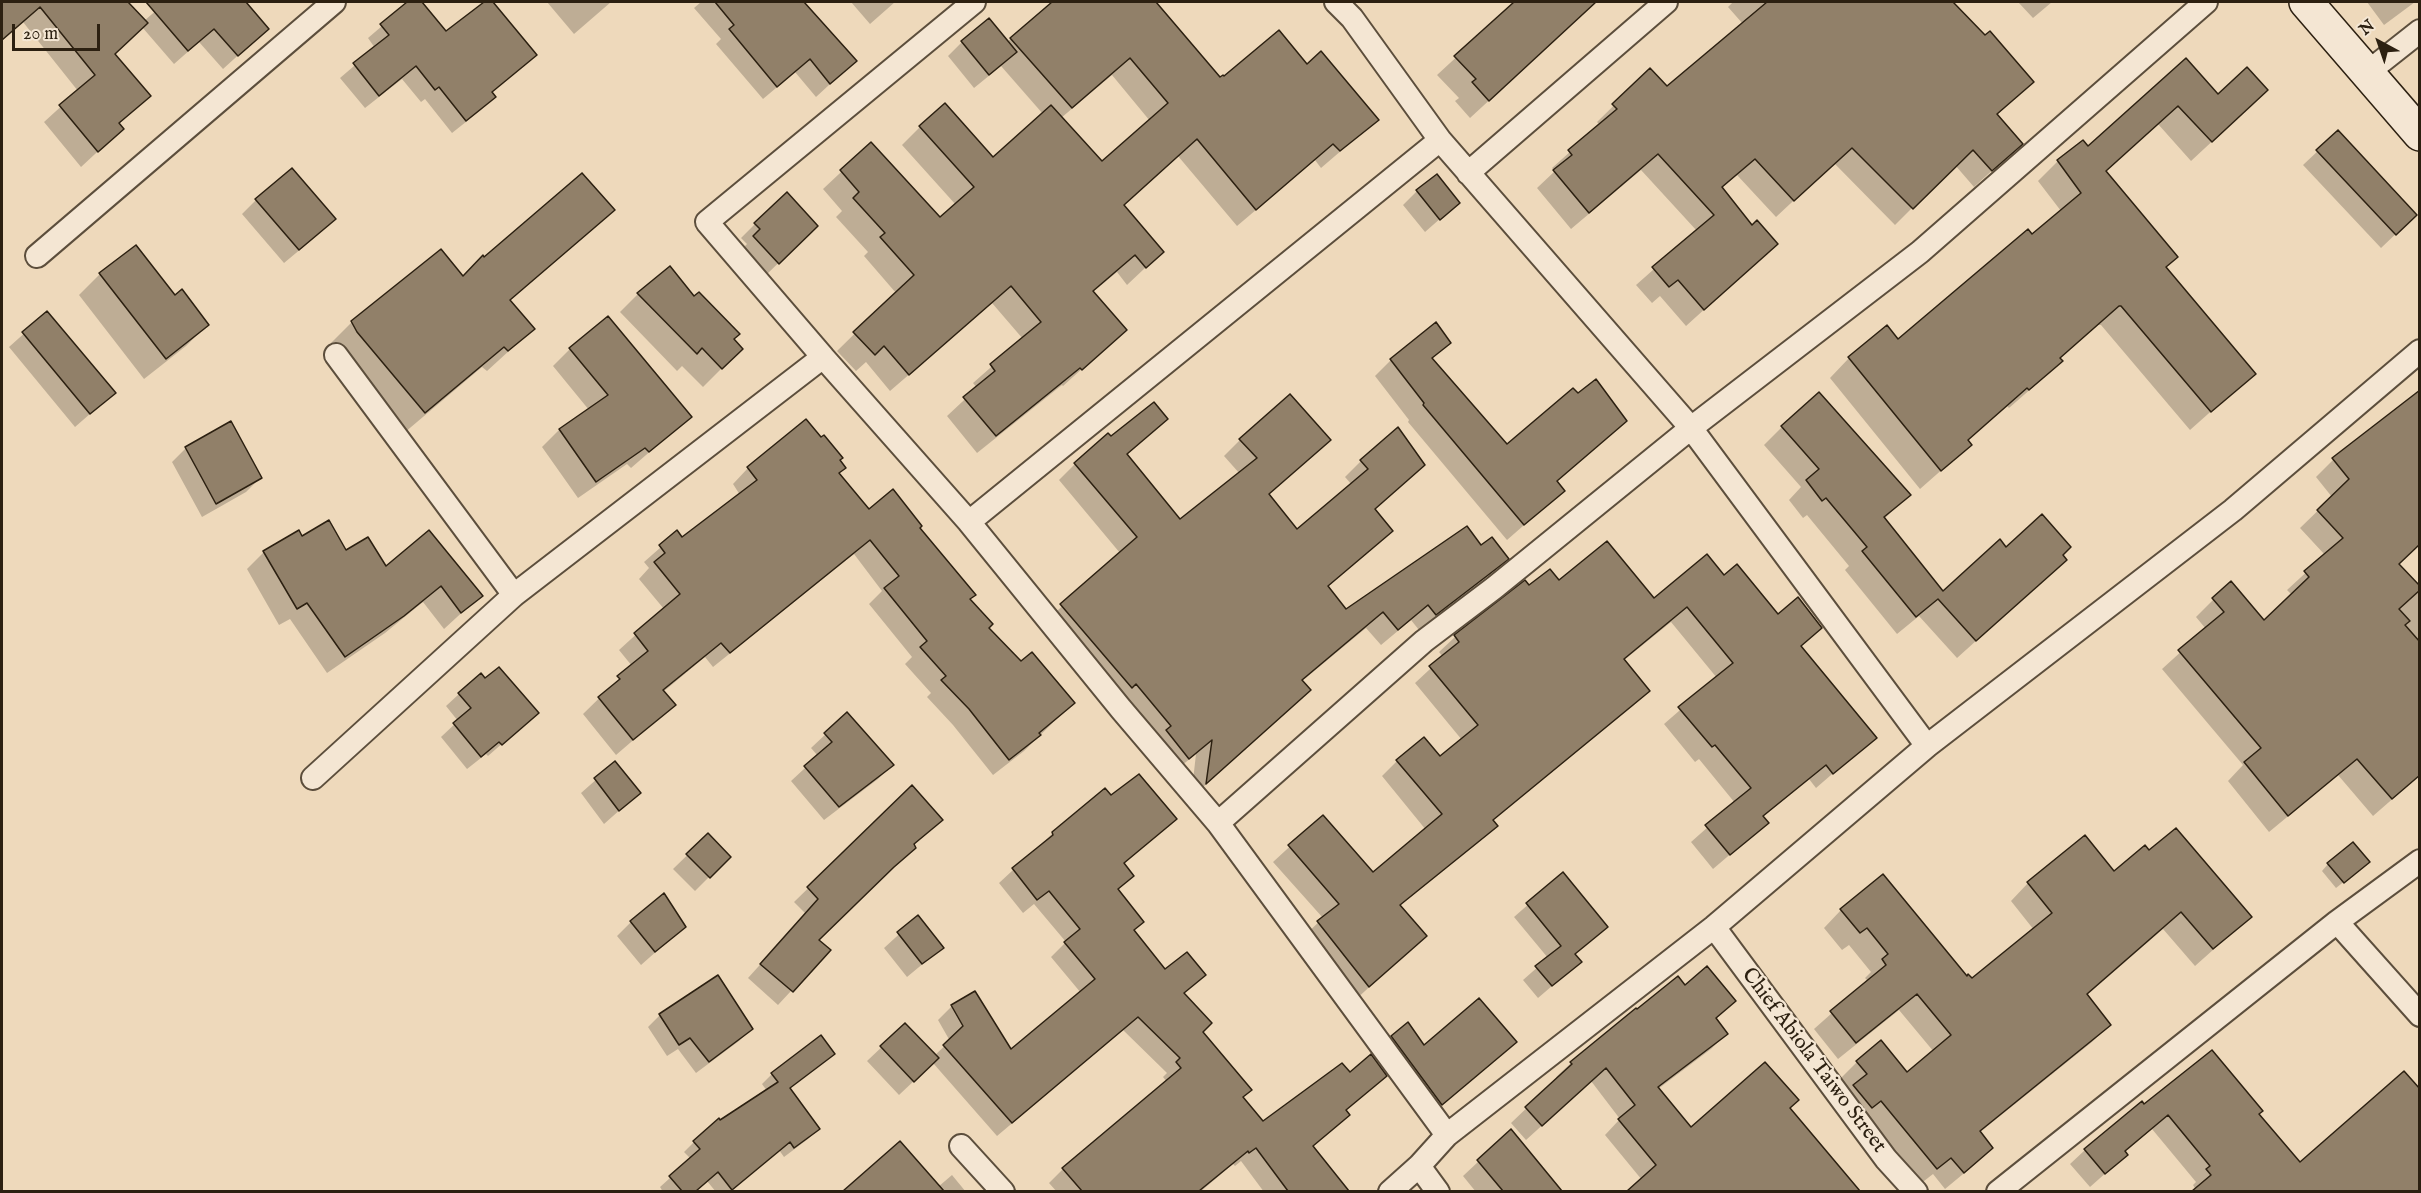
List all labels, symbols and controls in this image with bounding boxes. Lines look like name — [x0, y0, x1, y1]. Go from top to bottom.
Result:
scale bar — [15, 12, 104, 50]
north arrow — [2349, 12, 2409, 72]
text: N — [2356, 16, 2379, 40]
text: 20 m — [23, 23, 58, 46]
street label: Chief Abiola Taiwo Street — [1735, 964, 1891, 1158]

